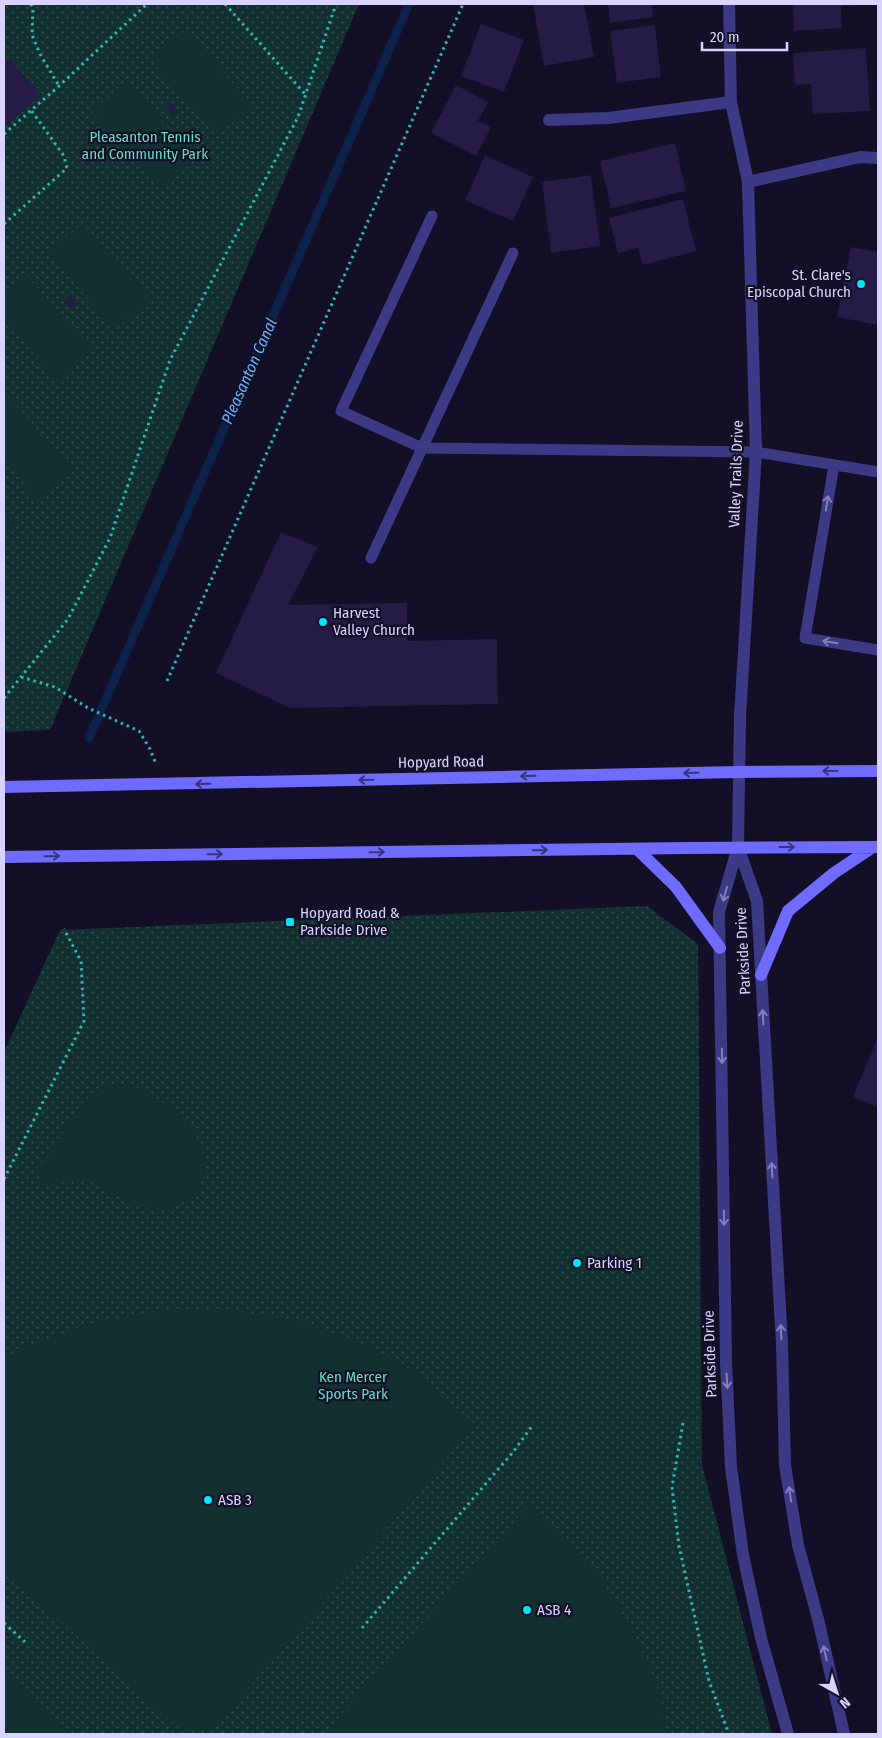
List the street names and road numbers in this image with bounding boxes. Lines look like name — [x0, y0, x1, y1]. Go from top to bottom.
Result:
street label: Valley Trails Drive — [725, 420, 747, 528]
street label: Hopyard Road — [398, 752, 484, 772]
street label: Parkside Drive — [732, 907, 754, 995]
street label: Parkside Drive — [699, 1310, 721, 1398]

